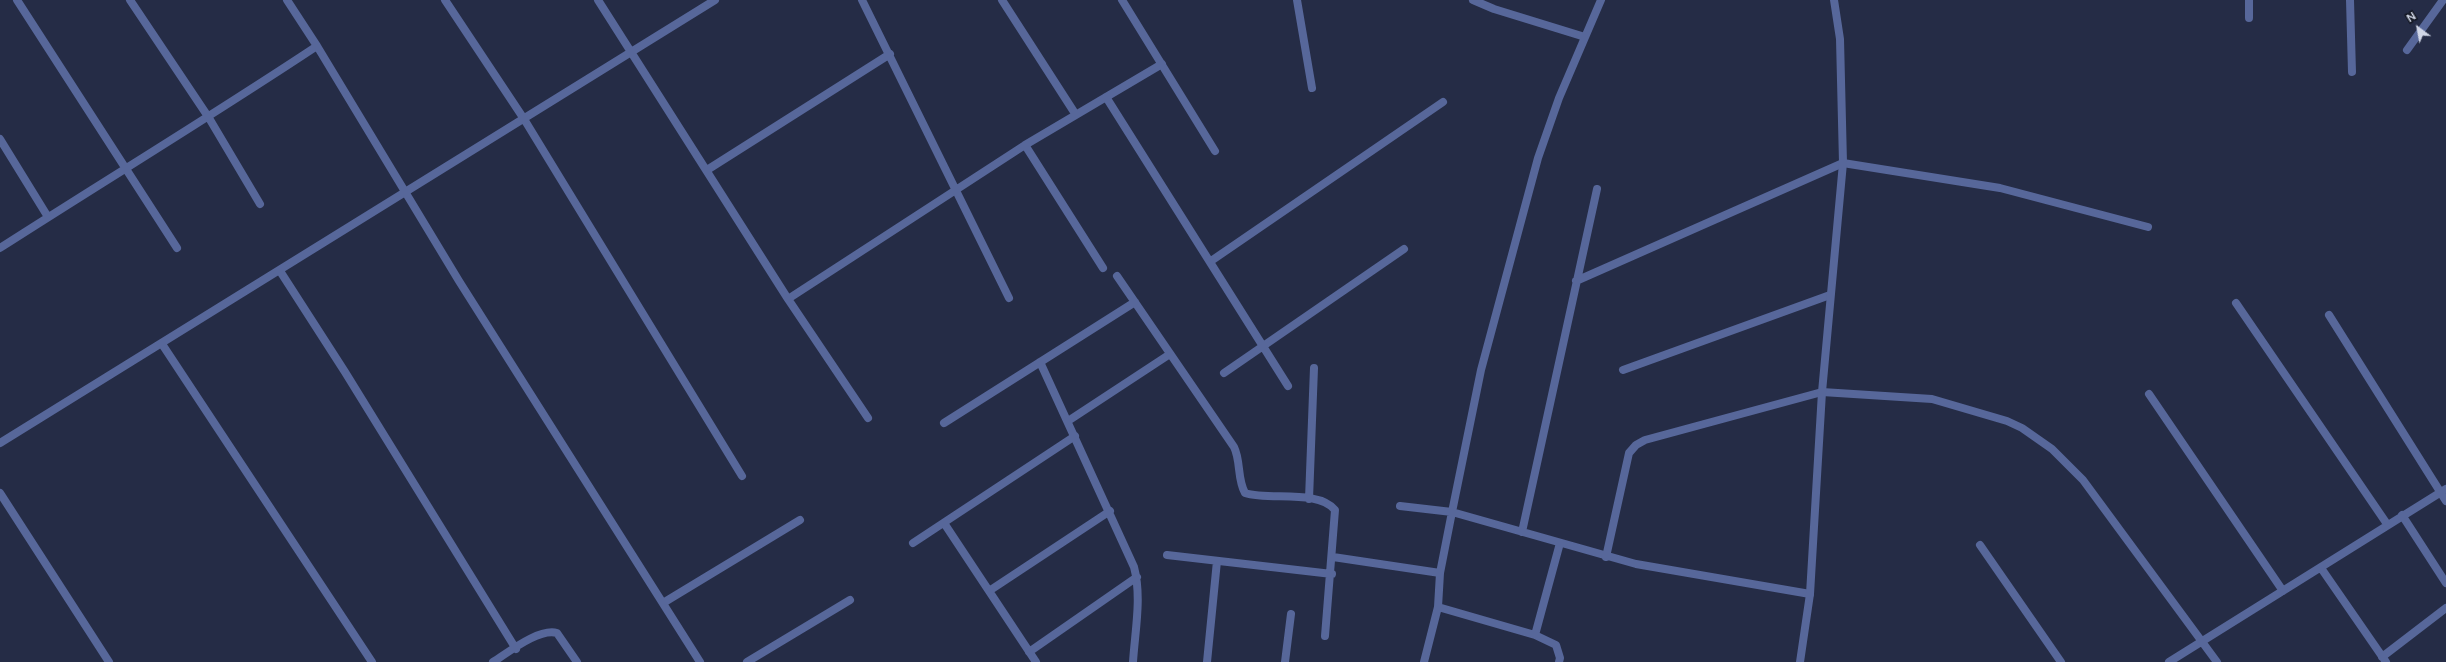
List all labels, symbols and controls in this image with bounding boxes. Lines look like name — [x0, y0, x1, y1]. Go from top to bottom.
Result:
north arrow — [2398, 8, 2438, 48]
text: N — [2404, 10, 2418, 25]

